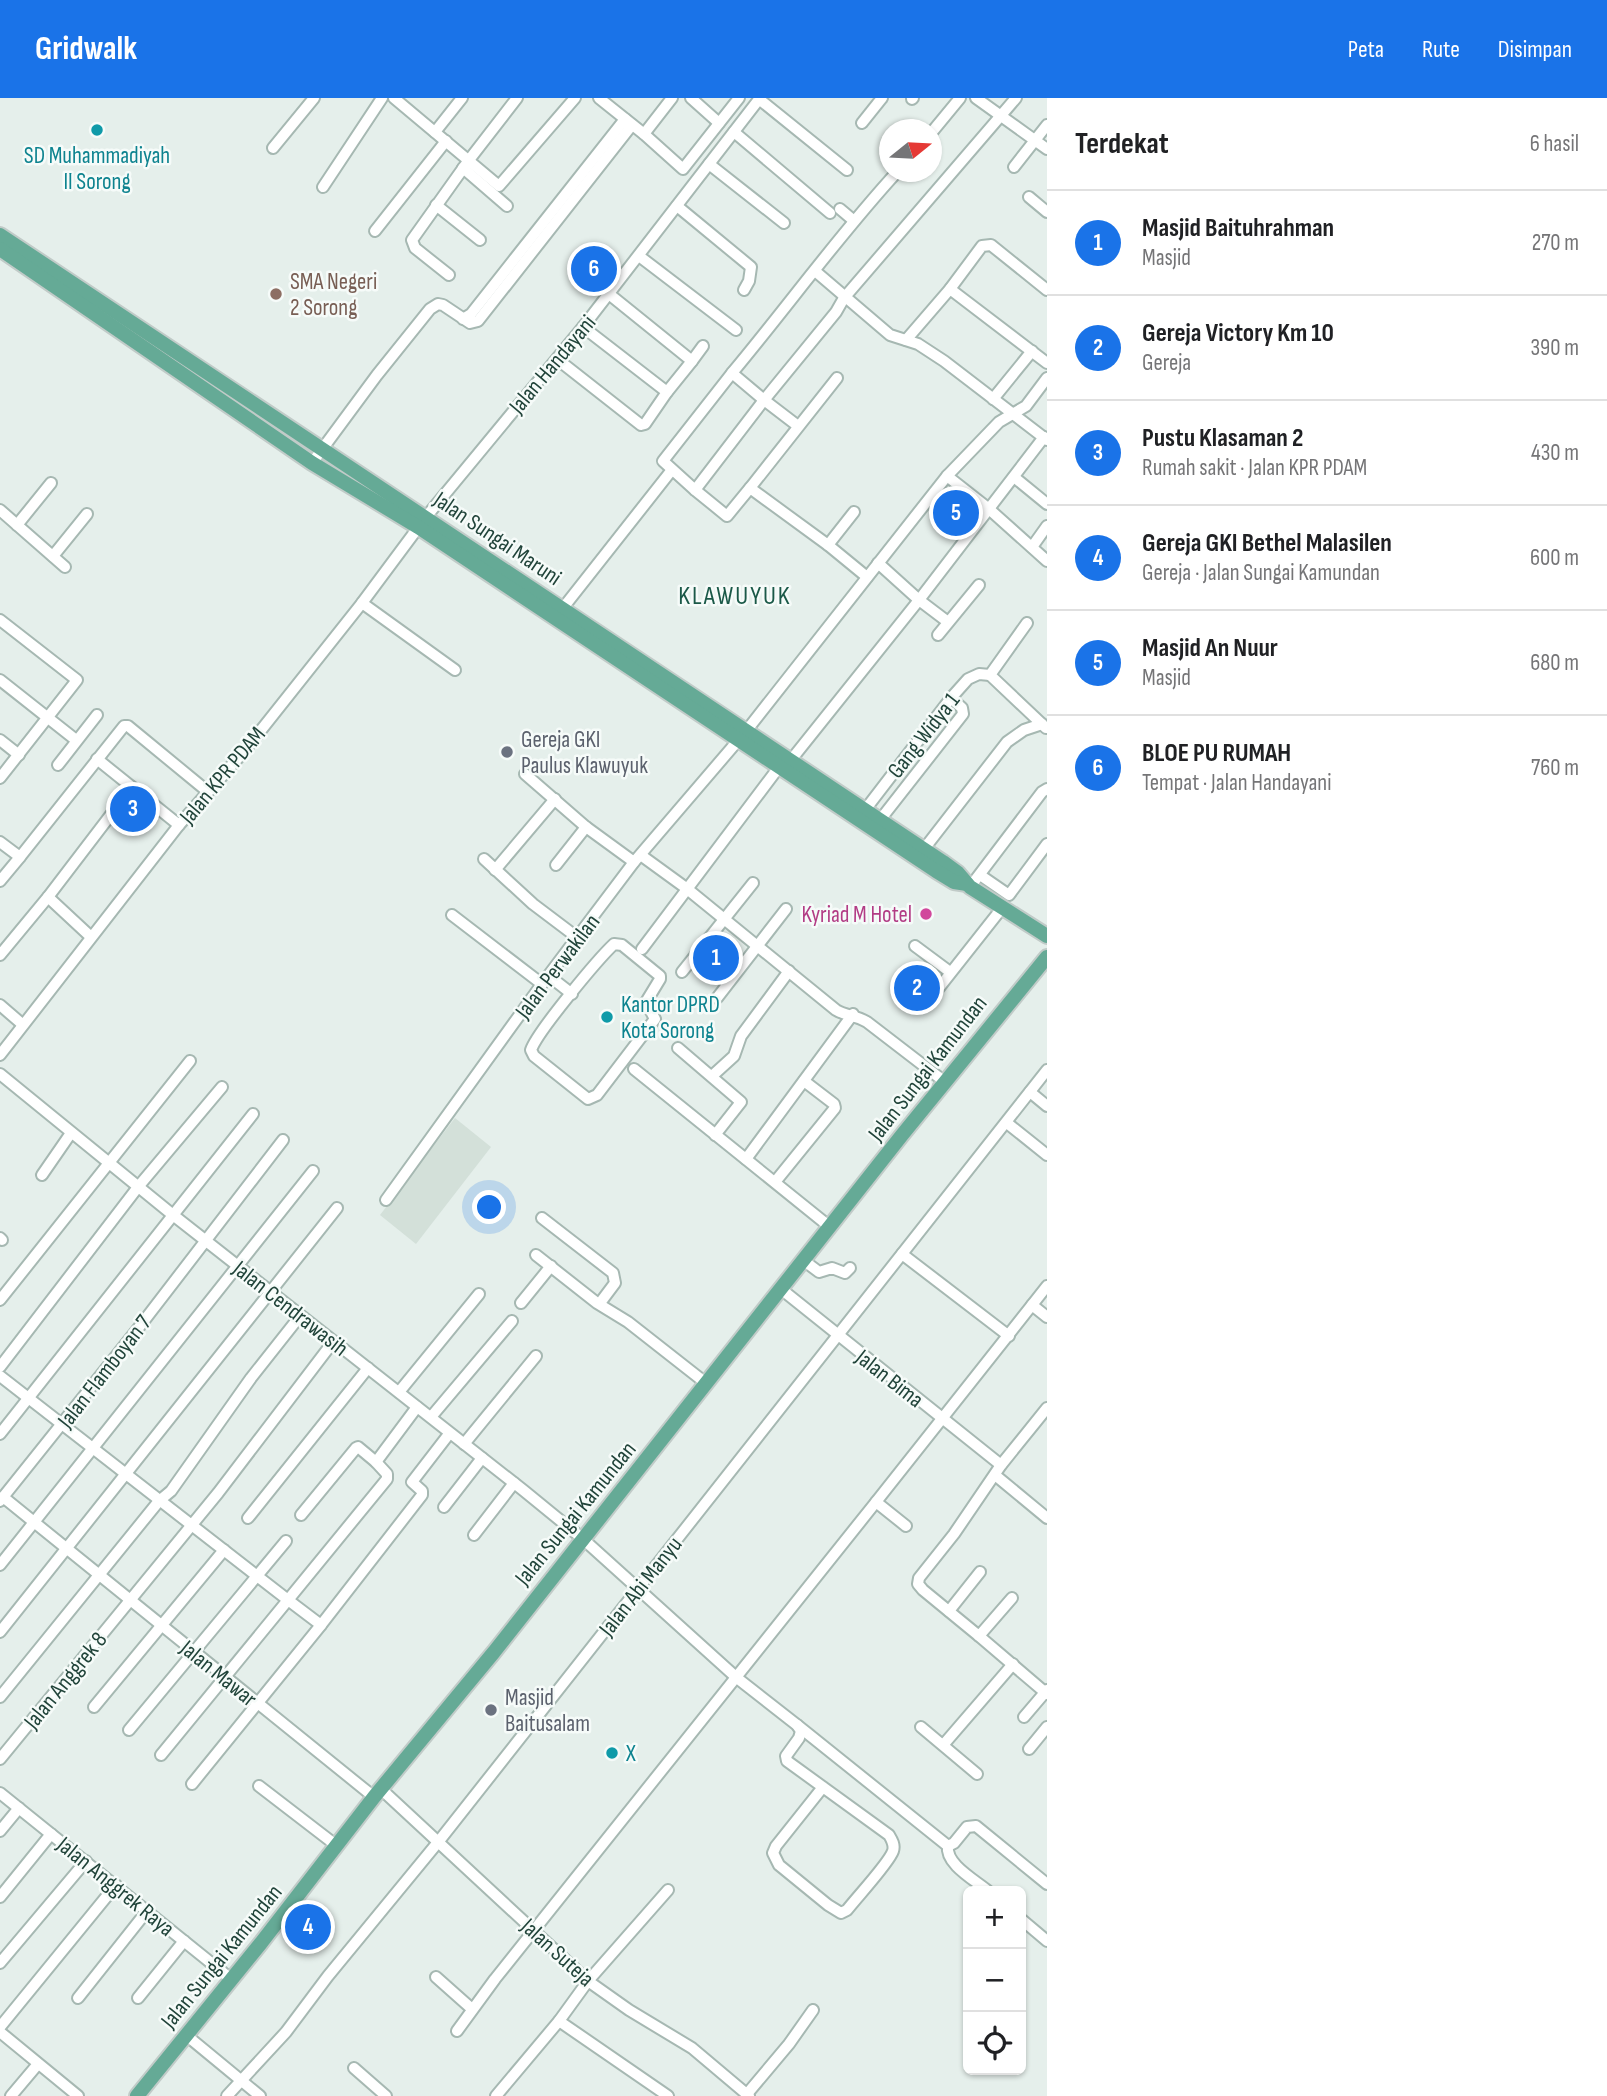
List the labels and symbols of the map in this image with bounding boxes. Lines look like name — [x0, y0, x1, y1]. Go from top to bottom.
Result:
north arrow — [879, 119, 942, 182]
marker: SD Muhammadiyah II Sorong — [89, 122, 105, 138]
place label: SD Muhammadiyah II Sorong — [24, 142, 170, 196]
pin: 6 — [571, 243, 617, 295]
place label: SMA Negeri 2 Sorong — [290, 268, 377, 322]
marker: SMA Negeri 2 Sorong — [268, 286, 284, 302]
street label: Jalan Handayani — [503, 310, 602, 421]
street label: Jalan Sungai Maruni — [427, 485, 567, 592]
pin: 5 — [933, 487, 979, 539]
district label: KLAWUYUK — [678, 581, 792, 612]
street label: Gang Widya 1 — [882, 687, 966, 784]
street label: Jalan KPR PDAM — [173, 721, 272, 831]
place label: Gereja GKI Paulus Klawuyuk — [521, 726, 648, 780]
marker: Gereja GKI Paulus Klawuyuk — [499, 744, 515, 760]
pin: 3 — [110, 783, 156, 835]
place label: Kyriad M Hotel — [801, 901, 912, 929]
marker: Kyriad M Hotel — [918, 906, 934, 922]
street label: Jalan Perwakilan — [509, 909, 606, 1025]
pin: 1 — [693, 932, 739, 984]
pin: 2 — [894, 962, 940, 1014]
street label: Jalan Sungai Kamundan — [862, 990, 993, 1148]
place label: Kantor DPRD Kota Sorong — [621, 991, 720, 1045]
marker: Kantor DPRD Kota Sorong — [599, 1009, 615, 1025]
your location — [472, 1190, 506, 1224]
street label: Jalan Cendrawasih — [226, 1254, 354, 1363]
street label: Jalan Flamboyan 7 — [51, 1309, 158, 1435]
street label: Jalan Bima — [849, 1343, 929, 1414]
street label: Jalan Sungai Kamundan — [509, 1436, 642, 1592]
street label: Jalan Abi Manyu — [593, 1531, 688, 1643]
street label: Jalan Anggrek 8 — [18, 1626, 113, 1736]
street label: Jalan Mawar — [174, 1634, 263, 1713]
place label: Masjid Baitusalam — [505, 1684, 590, 1738]
marker: Masjid Baitusalam — [483, 1702, 499, 1718]
place label: X — [625, 1740, 636, 1768]
marker: X — [604, 1745, 620, 1761]
street label: Jalan Anggrek Raya — [50, 1830, 180, 1943]
street label: Jalan Sungai Kamundan — [155, 1879, 288, 2035]
pin: 4 — [285, 1901, 331, 1953]
street label: Jalan Suteja — [514, 1912, 600, 1993]

